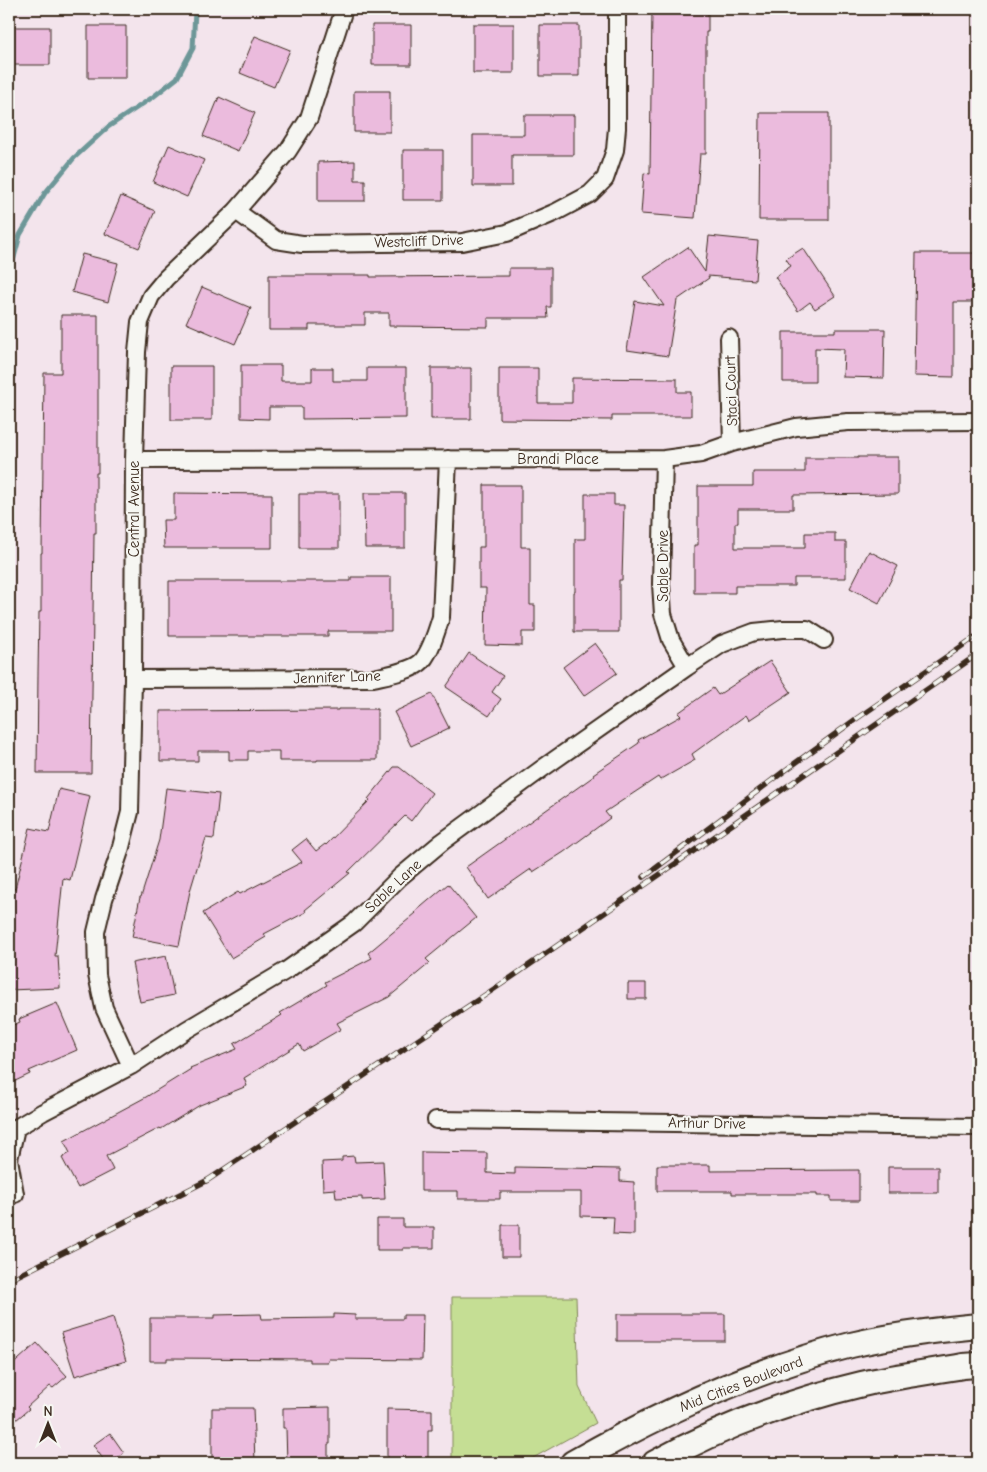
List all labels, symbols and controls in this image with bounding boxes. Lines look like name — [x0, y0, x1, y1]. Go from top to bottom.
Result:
street label: Westcliff Drive — [374, 230, 464, 252]
street label: Staci Court — [721, 355, 741, 427]
street label: Brandi Place — [517, 450, 599, 468]
street label: Central Avenue — [125, 460, 143, 557]
street label: Sable Drive — [654, 529, 672, 602]
street label: Jennifer Lane — [293, 666, 382, 688]
street label: Sable Lane — [361, 855, 425, 917]
street label: Arthur Drive — [668, 1113, 747, 1133]
street label: Mid Cities Boulevard — [677, 1352, 805, 1416]
north arrow — [22, 1400, 72, 1450]
text: N — [43, 1403, 53, 1420]

